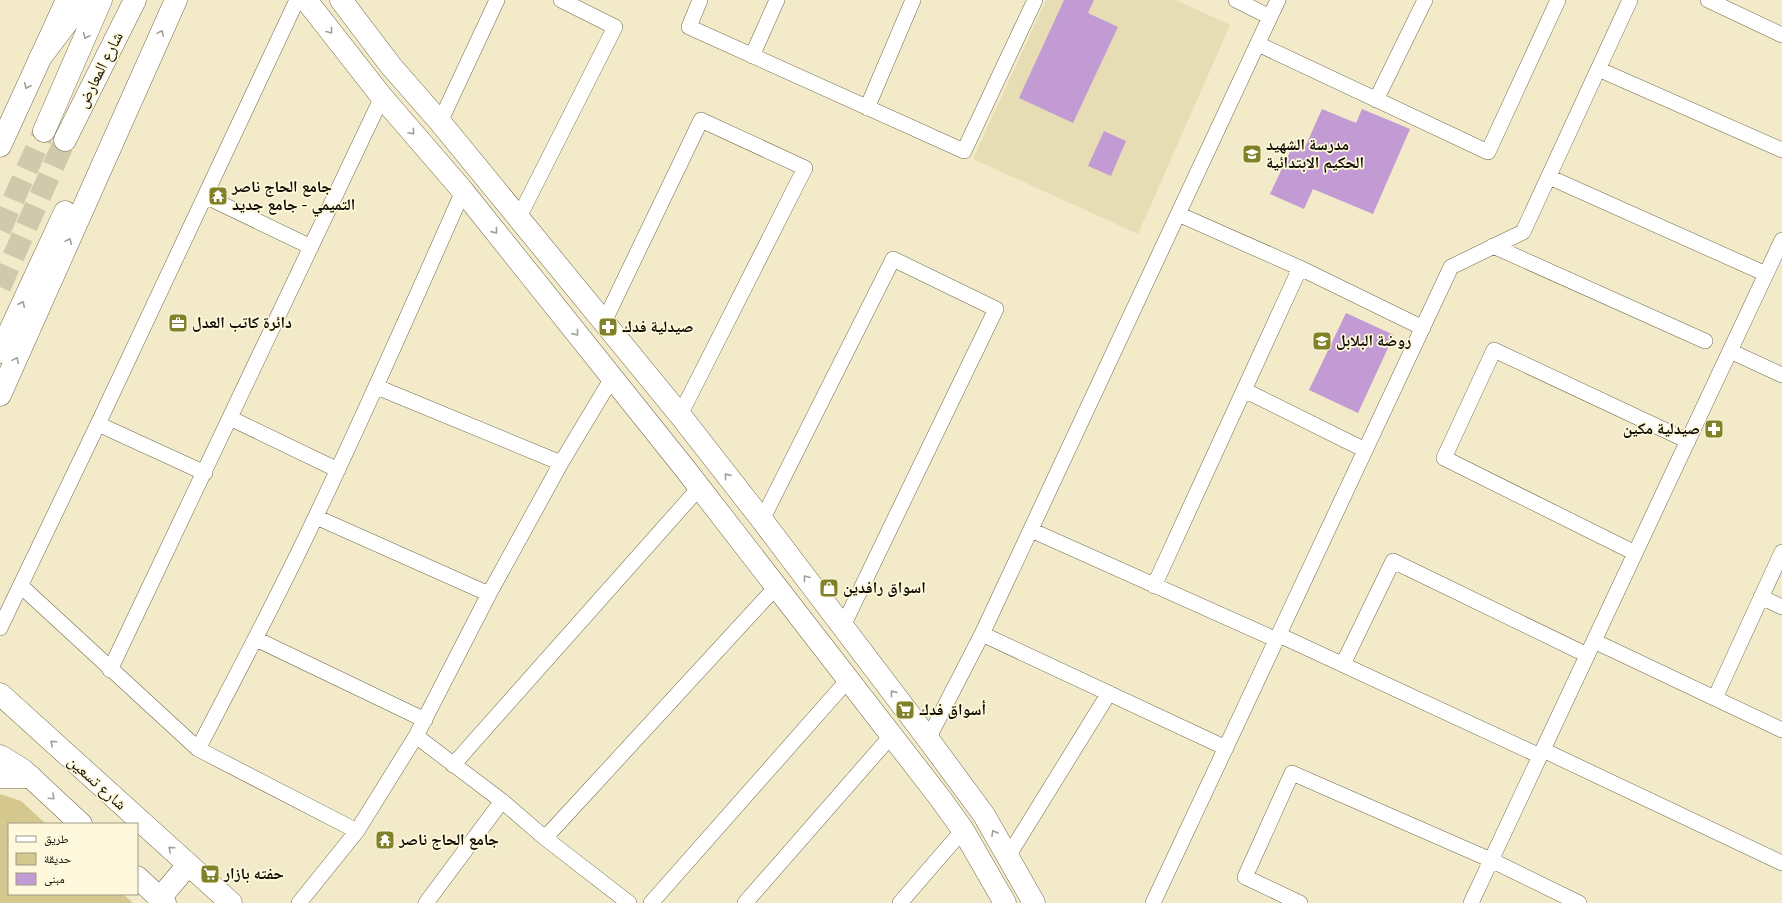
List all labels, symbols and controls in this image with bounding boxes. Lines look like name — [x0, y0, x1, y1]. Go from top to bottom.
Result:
one-way arrow — [326, 26, 333, 33]
street label: شارع المعارض — [71, 28, 129, 112]
one-way arrow — [157, 29, 165, 36]
one-way arrow — [82, 32, 90, 39]
one-way arrow — [24, 83, 32, 90]
one-way arrow — [408, 127, 415, 134]
place label: مدرسة الشهيد الحكيم الابتدائية — [1266, 133, 1364, 175]
school or university icon: مدرسة الشهيد الحكيم الابتدائية — [1241, 143, 1263, 165]
place label: جامع الحاج ناصر التميمي - جامع جديد — [231, 175, 355, 217]
temple icon: جامع الحاج ناصر التميمي - جامع جديد — [207, 185, 229, 207]
one-way arrow — [491, 227, 498, 234]
one-way arrow — [64, 238, 72, 245]
one-way arrow — [17, 301, 25, 309]
place label: دائرة كاتب العدل — [192, 311, 292, 335]
office icon: دائرة كاتب العدل — [167, 312, 189, 334]
place label: صيدلية فدك — [622, 315, 693, 339]
pharmacy icon: صيدلية فدك — [597, 316, 619, 338]
one-way arrow — [572, 329, 579, 336]
place label: روضة البلابل — [1336, 329, 1411, 353]
school or university icon: روضة البلابل — [1311, 330, 1333, 352]
one-way arrow — [11, 356, 19, 364]
place label: صيدلية مكين — [1623, 417, 1700, 441]
pharmacy icon: صيدلية مكين — [1703, 418, 1725, 440]
one-way arrow — [724, 473, 731, 480]
one-way arrow — [804, 576, 811, 583]
place label: اسواق رافدين — [843, 576, 926, 600]
shop icon: اسواق رافدين — [818, 577, 840, 599]
one-way arrow — [891, 691, 898, 698]
place label: أسواق فدك — [919, 698, 986, 722]
supermarket icon: أسواق فدك — [894, 699, 916, 721]
one-way arrow — [51, 741, 58, 748]
street label: شارع تسعين — [62, 750, 132, 816]
one-way arrow — [48, 792, 55, 799]
legend — [8, 823, 138, 895]
place label: جامع الحاج ناصر — [398, 828, 499, 852]
temple icon: جامع الحاج ناصر — [374, 829, 396, 851]
text: طريق — [44, 830, 69, 849]
one-way arrow — [991, 830, 998, 837]
one-way arrow — [168, 846, 176, 854]
text: حديقة — [44, 850, 72, 869]
place label: حفته بازار — [223, 862, 284, 886]
supermarket icon: حفته بازار — [199, 863, 221, 885]
text: مبنى — [44, 870, 65, 889]

